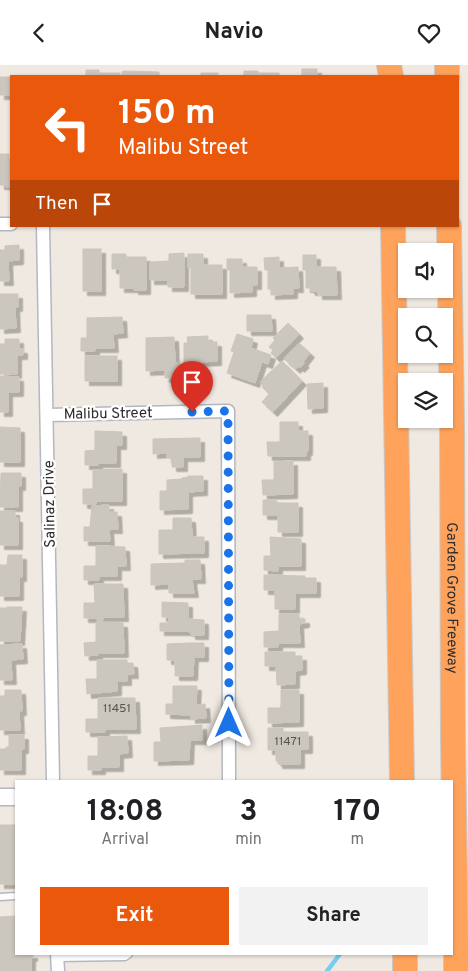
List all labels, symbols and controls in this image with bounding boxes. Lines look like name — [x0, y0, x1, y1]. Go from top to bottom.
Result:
icon: back — [25, 19, 53, 47]
text: Navio — [205, 19, 263, 46]
icon: heart — [415, 19, 443, 47]
text: 150 m — [118, 92, 216, 136]
icon: left — [35, 95, 100, 160]
text: Malibu Street — [118, 135, 248, 162]
icon: arrive — [88, 190, 116, 218]
text: Then — [35, 192, 78, 216]
map controls — [398, 243, 453, 428]
button: sound — [398, 243, 453, 298]
button: search — [398, 308, 453, 363]
pin — [171, 361, 213, 412]
icon: arrive — [178, 368, 206, 396]
button: layers — [398, 373, 453, 428]
street label: Malibu Street — [63, 404, 153, 425]
street label: Salinaz Drive — [40, 460, 61, 548]
street label: Garden Grove Freeway — [441, 522, 461, 674]
position arrow — [202, 696, 254, 748]
house number: 11451 — [103, 701, 131, 717]
house number: 11471 — [275, 734, 302, 750]
text: 18:08 — [87, 794, 163, 831]
text: 3 — [239, 794, 257, 831]
text: 170 — [333, 794, 381, 831]
text: Arrival — [101, 830, 149, 850]
text: min — [235, 830, 262, 850]
text: m — [351, 830, 364, 850]
button: Exit — [40, 887, 229, 945]
button: Share — [239, 887, 428, 945]

